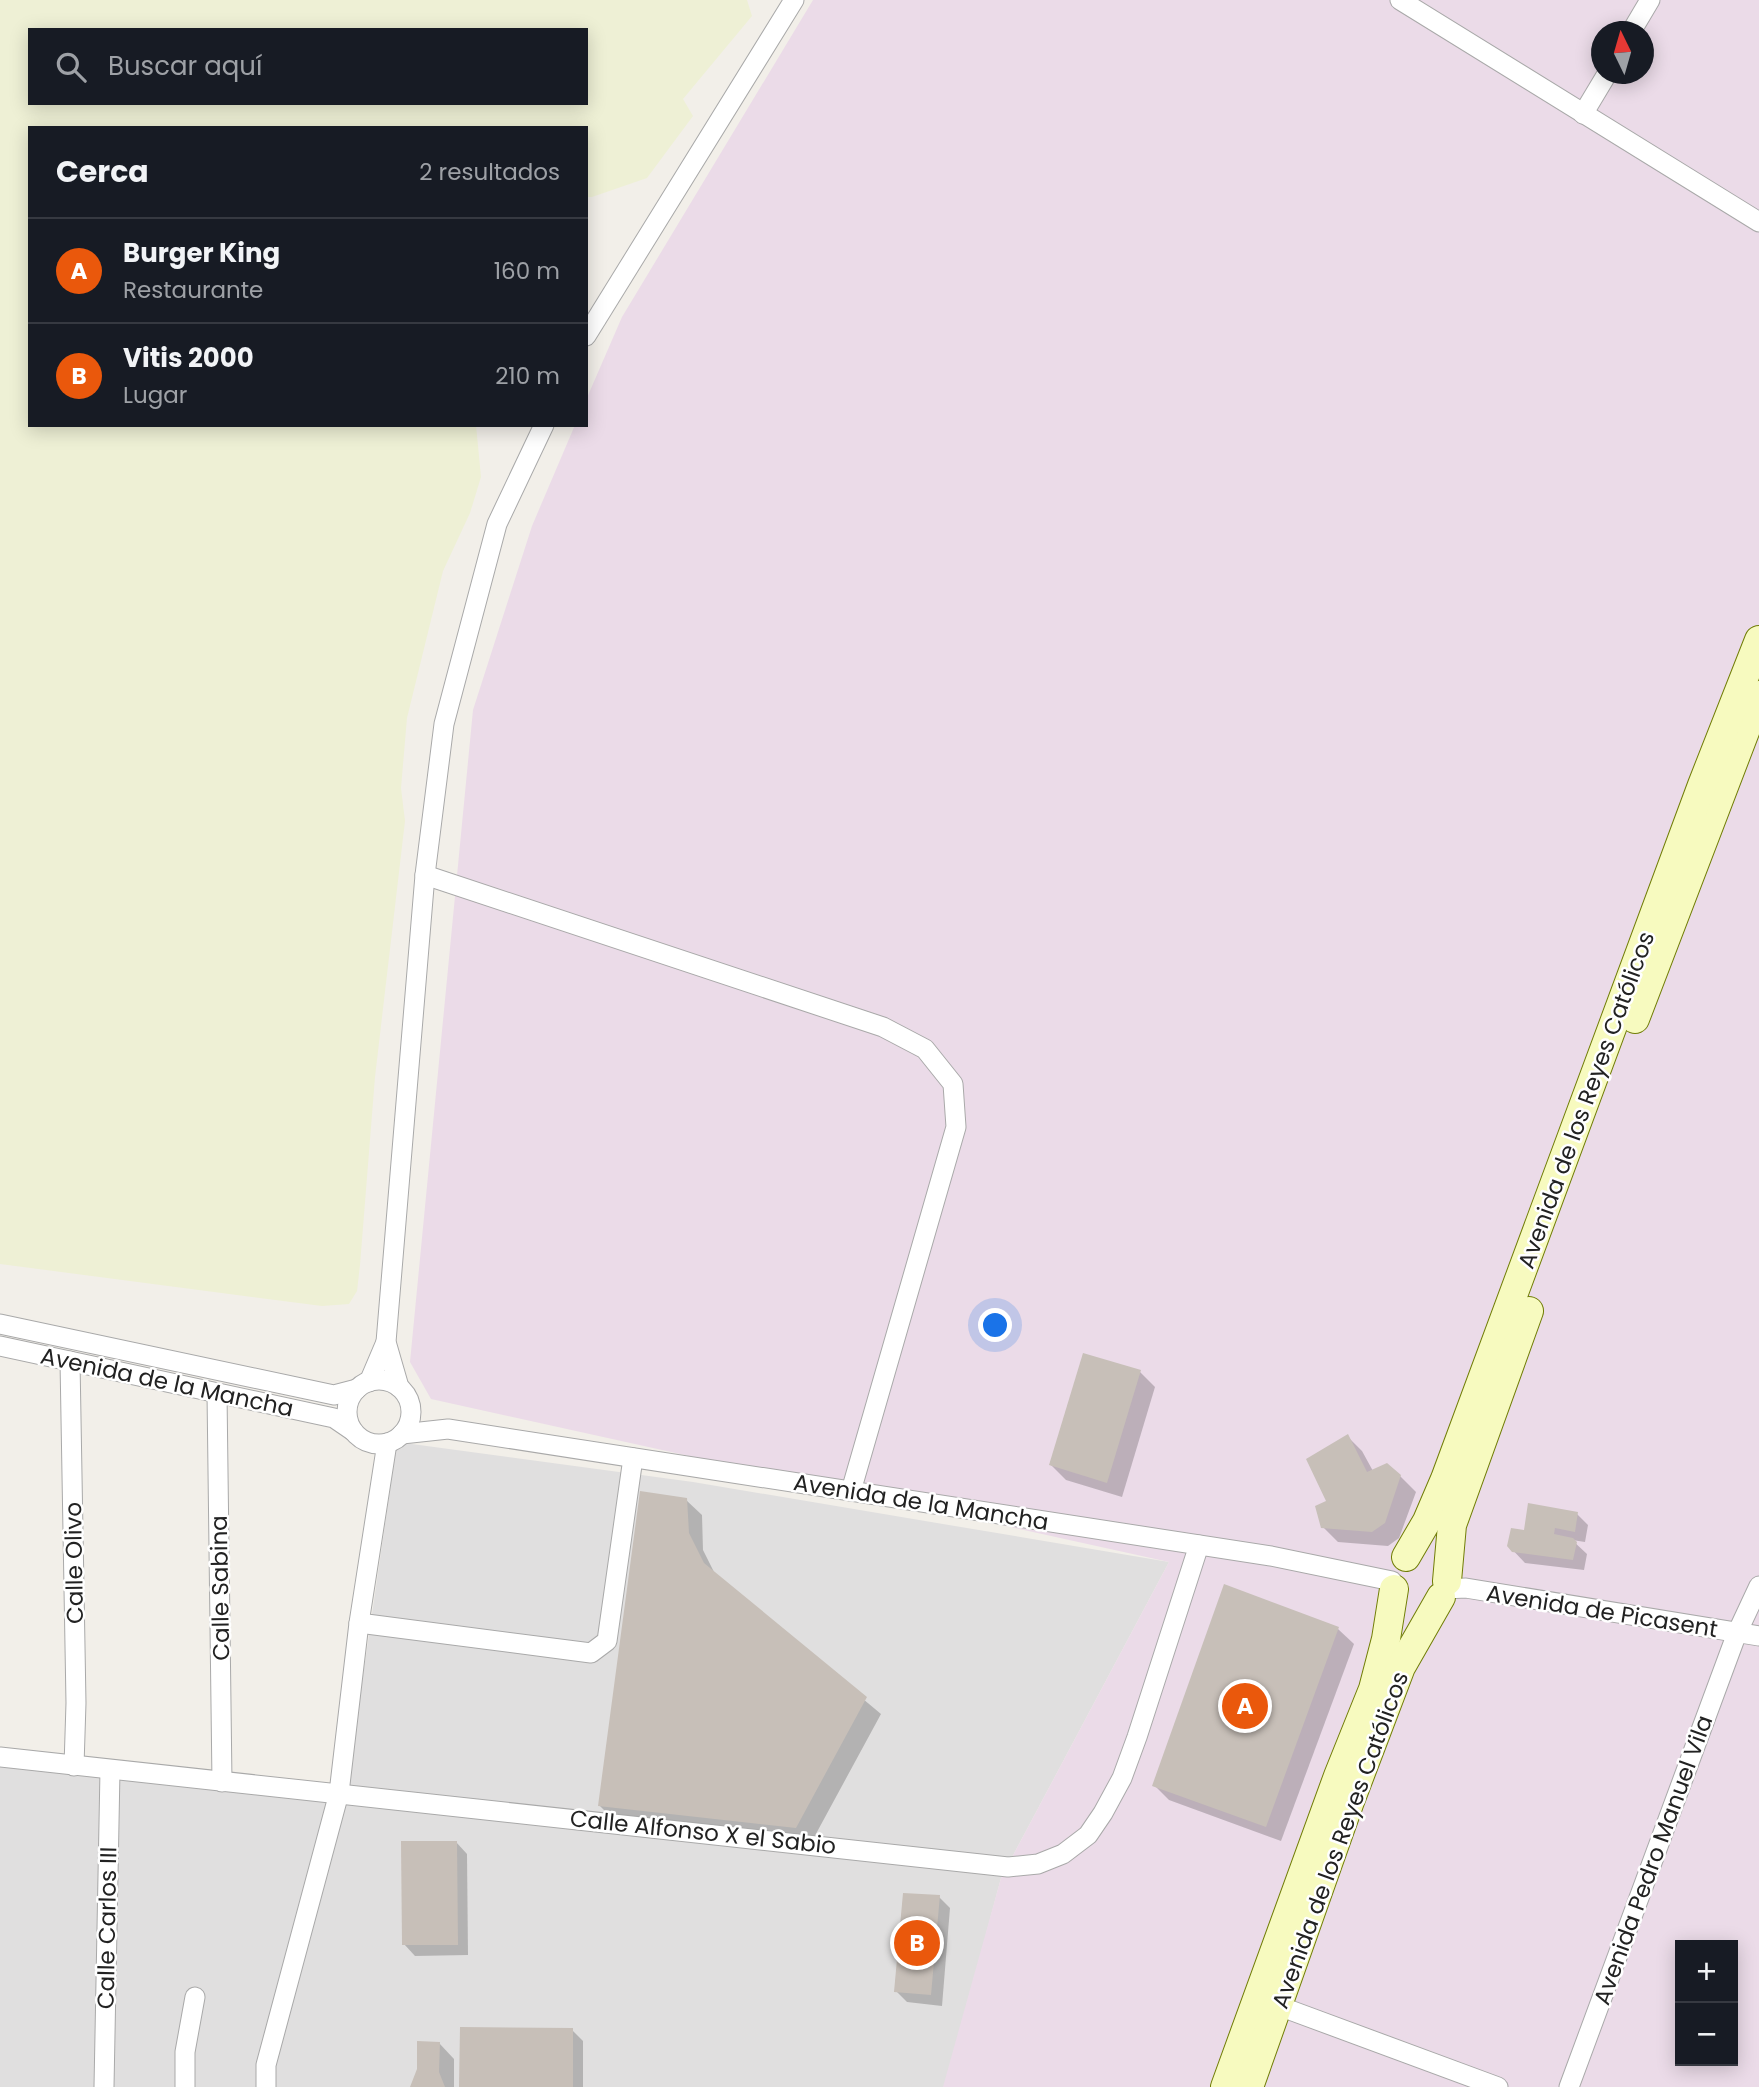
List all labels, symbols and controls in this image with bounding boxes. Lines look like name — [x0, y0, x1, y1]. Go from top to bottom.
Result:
north arrow — [1591, 21, 1654, 84]
search box — [28, 28, 588, 105]
icon: search — [52, 48, 90, 86]
text: Buscar aquí — [108, 48, 262, 84]
text: Cerca — [56, 150, 149, 193]
text: 2 resultados — [419, 156, 560, 188]
text: Burger King — [123, 235, 280, 271]
text: A — [71, 255, 87, 287]
text: 160 m — [494, 255, 560, 287]
text: Restaurante — [123, 274, 263, 306]
text: Vitis 2000 — [123, 340, 254, 376]
text: B — [71, 360, 87, 392]
text: 210 m — [495, 360, 560, 392]
text: Lugar — [123, 379, 187, 411]
street label: Avenida de los Reyes Católicos — [1510, 927, 1662, 1273]
your location — [978, 1308, 1012, 1342]
street label: Avenida de la Mancha — [38, 1340, 296, 1424]
street label: Avenida de la Mancha — [791, 1466, 1051, 1538]
street label: Calle Olivo — [57, 1502, 91, 1624]
street label: Calle Sabina — [203, 1515, 237, 1661]
street label: Avenida de Picasent — [1484, 1577, 1720, 1645]
street label: Avenida de los Reyes Católicos — [1264, 1667, 1416, 2013]
pin: A — [1222, 1680, 1268, 1732]
street label: Avenida Pedro Manuel Vila — [1586, 1711, 1720, 2009]
street label: Calle Alfonso X el Sabio — [568, 1802, 838, 1862]
street label: Calle Carlos III — [90, 1847, 124, 2009]
pin: B — [894, 1917, 940, 1969]
map controls — [1675, 1940, 1738, 2066]
button: + — [1675, 1940, 1738, 2003]
button: − — [1675, 2003, 1738, 2066]

